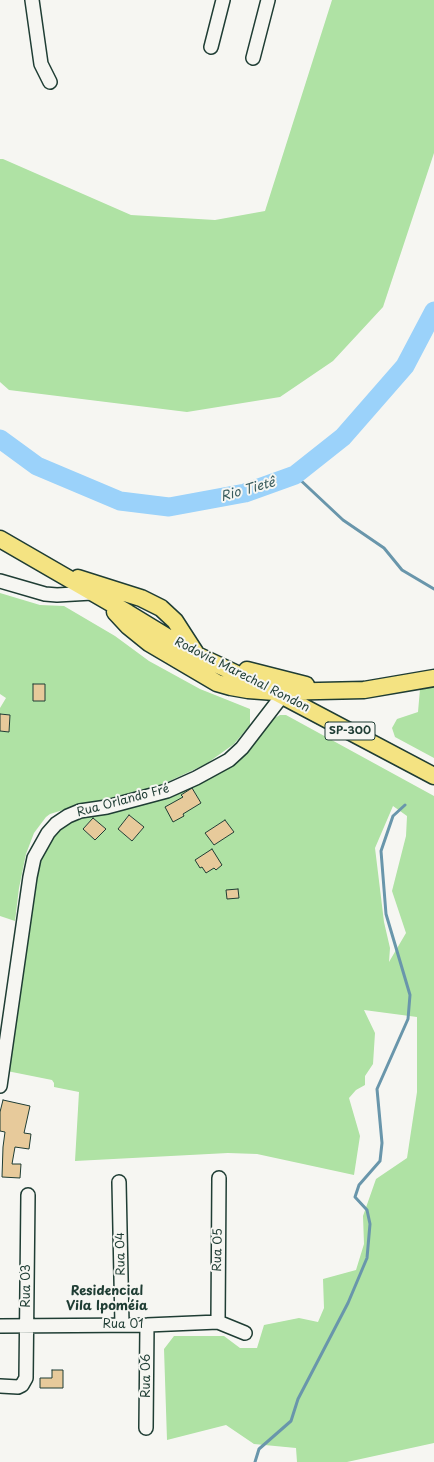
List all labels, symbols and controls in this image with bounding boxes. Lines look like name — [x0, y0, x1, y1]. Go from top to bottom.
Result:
water label: Rio Tietê — [219, 475, 277, 505]
street label: Rodovia Marechal Rondon — [172, 635, 312, 715]
road number: SP-300 — [325, 722, 375, 740]
street label: Rua Orlando Fré — [75, 782, 171, 820]
street label: Rua 05 — [210, 1228, 226, 1272]
street label: Rua 04 — [113, 1232, 129, 1276]
street label: Rua 03 — [20, 1264, 34, 1308]
district label: Residencial Vila Ipoméia — [66, 1283, 148, 1314]
street label: Rua 01 — [102, 1318, 144, 1332]
street label: Rua 06 — [140, 1354, 154, 1398]

